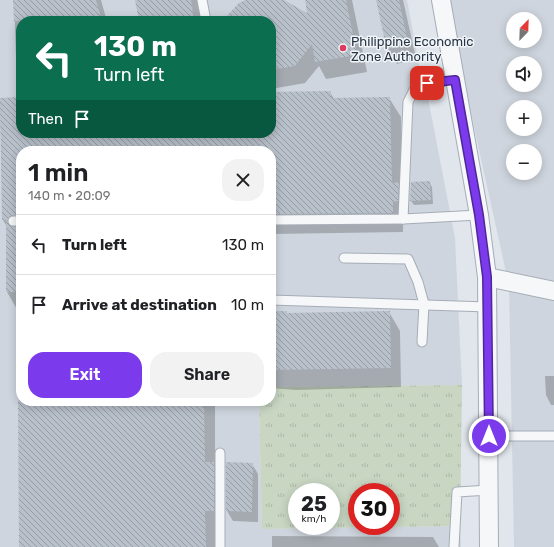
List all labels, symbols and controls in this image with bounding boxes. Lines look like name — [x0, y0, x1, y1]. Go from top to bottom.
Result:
north arrow — [506, 12, 542, 48]
map controls — [506, 12, 542, 180]
text: 130 m — [94, 30, 177, 63]
icon: left — [28, 32, 80, 84]
place label: Philippine Economic Zone Authority — [351, 34, 473, 64]
marker: Philippine Economic Zone Authority — [338, 43, 348, 53]
button: sound — [506, 56, 542, 92]
text: Turn left — [94, 64, 164, 86]
pin — [410, 66, 444, 100]
icon: arrive — [416, 72, 438, 94]
button: + — [506, 100, 542, 136]
icon: arrive — [71, 108, 93, 130]
text: Then — [28, 110, 63, 128]
button: − — [506, 144, 542, 180]
text: 1 min — [28, 159, 88, 187]
button: close — [222, 159, 264, 201]
text: 140 m · 20:09 — [28, 188, 110, 203]
icon: left — [28, 234, 50, 256]
text: Turn left — [62, 236, 127, 254]
text: 130 m — [222, 236, 264, 254]
icon: arrive — [28, 294, 50, 316]
text: Arrive at destination — [62, 296, 217, 314]
text: 10 m — [231, 296, 264, 314]
button: Exit — [28, 352, 142, 398]
button: Share — [150, 352, 264, 398]
position arrow — [468, 415, 510, 457]
speed limit sign: 30 — [348, 483, 400, 535]
text: 25 — [301, 492, 327, 516]
text: km/h — [302, 513, 326, 525]

